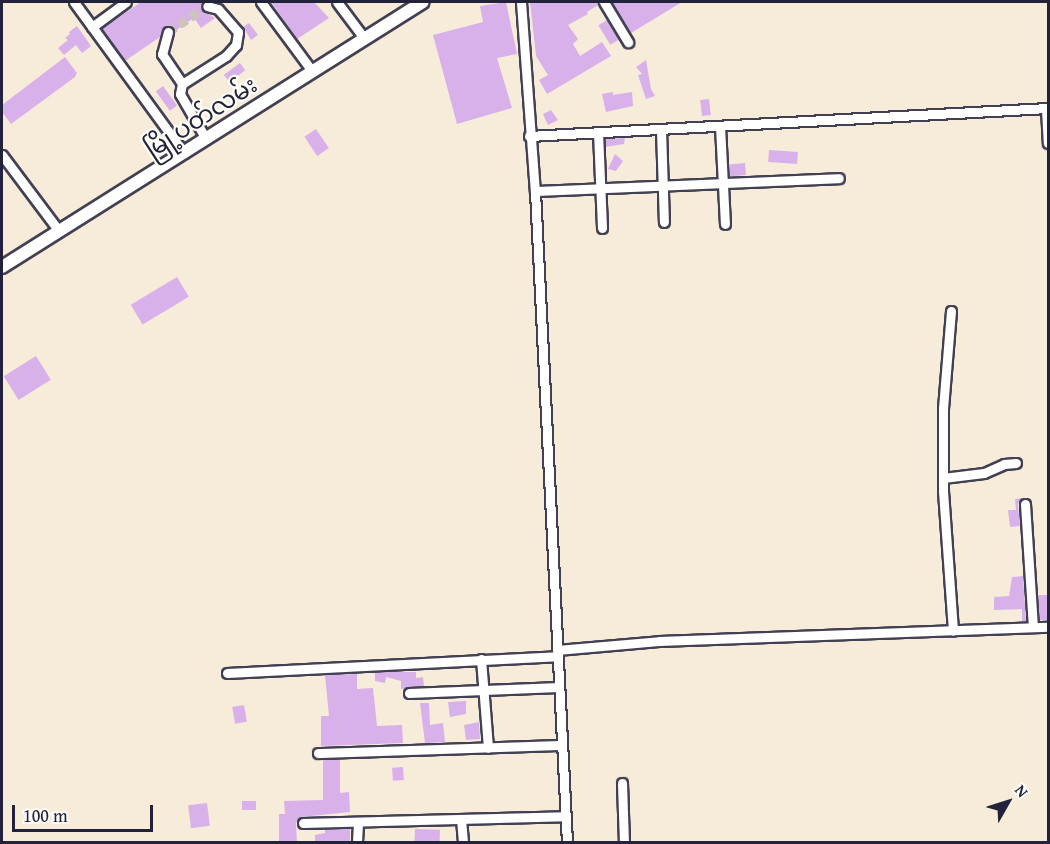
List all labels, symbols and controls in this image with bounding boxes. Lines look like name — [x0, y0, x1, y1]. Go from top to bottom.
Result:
street label: မြို့ပတ်လမ်း — [140, 70, 262, 164]
north arrow — [978, 772, 1038, 832]
text: N — [1009, 779, 1035, 802]
scale bar — [15, 793, 156, 831]
text: 100 m — [23, 802, 68, 829]

